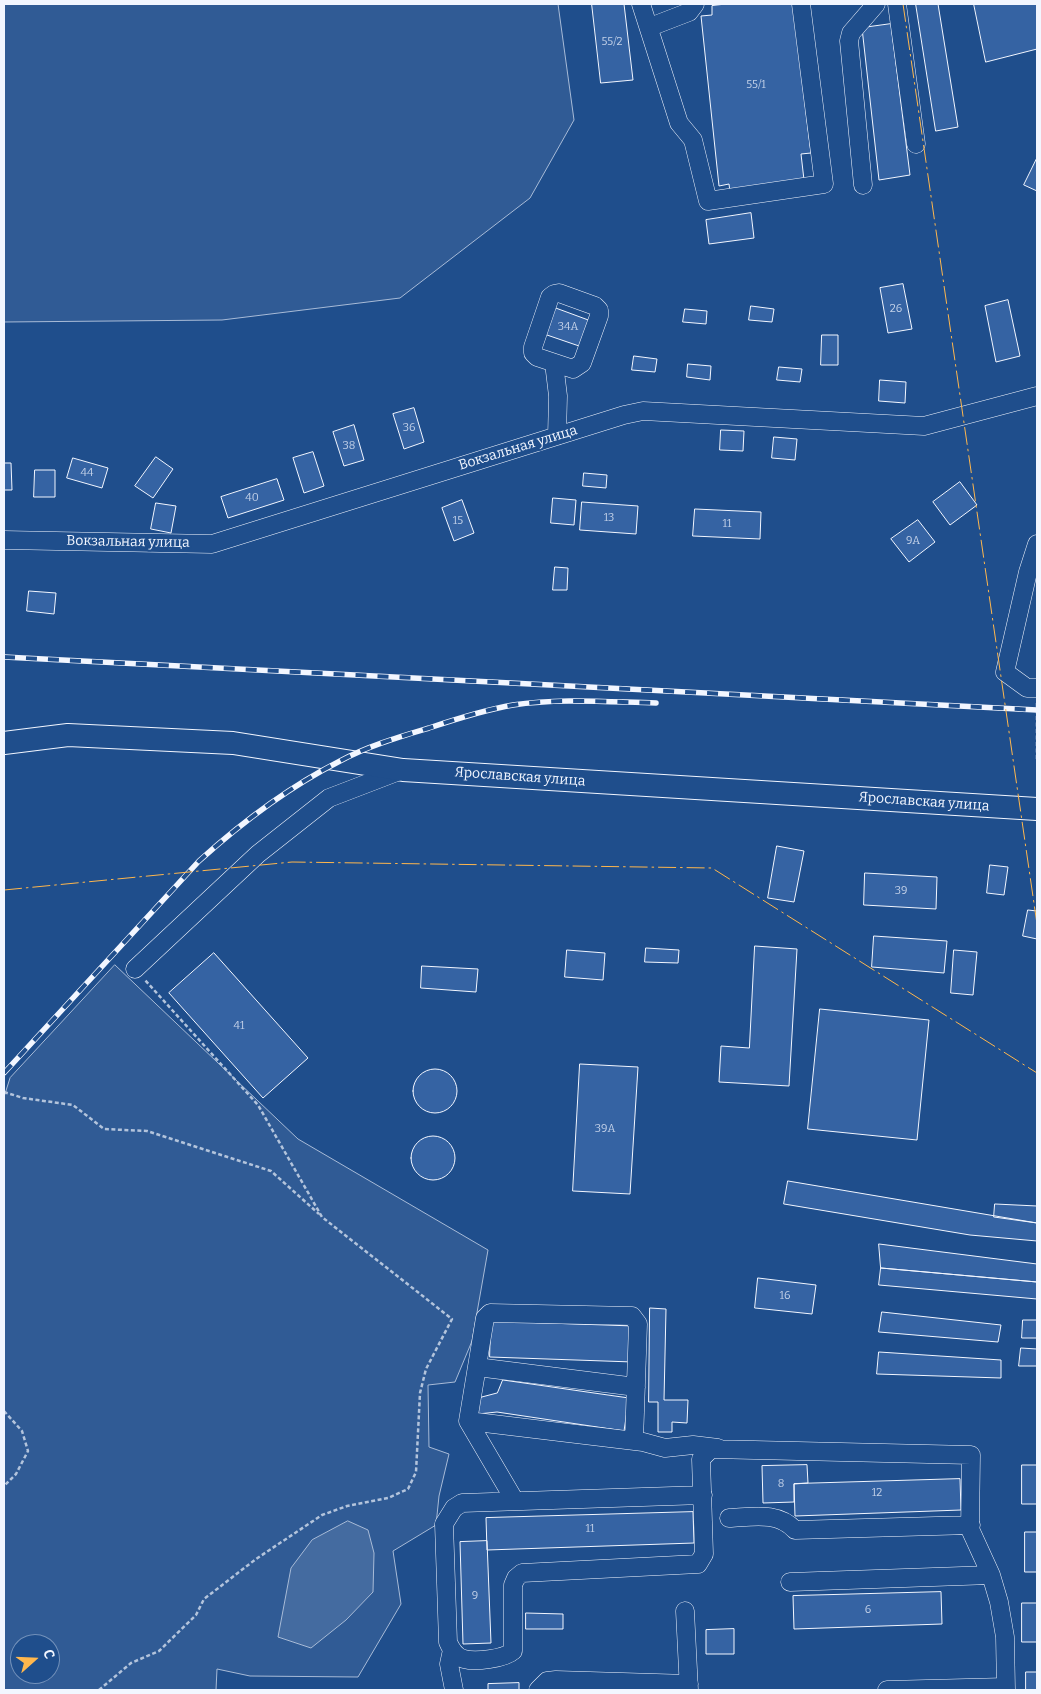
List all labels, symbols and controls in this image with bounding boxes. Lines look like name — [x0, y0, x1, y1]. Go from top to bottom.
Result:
house number: 55/2 — [601, 35, 623, 49]
house number: 55/1 — [746, 78, 766, 92]
house number: 26 — [890, 302, 902, 316]
house number: 34А — [558, 320, 578, 334]
house number: 36 — [403, 421, 415, 435]
street label: Вокзальная улица — [457, 422, 579, 474]
house number: 38 — [343, 439, 355, 453]
house number: 44 — [81, 466, 93, 480]
house number: 40 — [245, 491, 259, 505]
house number: 13 — [604, 511, 614, 525]
house number: 15 — [453, 514, 463, 528]
house number: 11 — [723, 517, 731, 531]
street label: Вокзальная улица — [66, 533, 190, 551]
house number: 9А — [906, 534, 920, 548]
street label: Ярославская улица — [454, 764, 586, 790]
street label: Ярославская улица — [858, 789, 990, 815]
house number: 39 — [895, 884, 907, 898]
house number: 41 — [234, 1019, 244, 1033]
house number: 39А — [595, 1122, 615, 1136]
house number: 16 — [780, 1289, 790, 1303]
house number: 8 — [778, 1477, 784, 1491]
house number: 12 — [872, 1486, 882, 1500]
house number: 11 — [586, 1522, 594, 1536]
house number: 9 — [472, 1589, 478, 1603]
house number: 6 — [865, 1603, 871, 1617]
north arrow — [10, 1634, 60, 1684]
text: С — [39, 1647, 58, 1661]

